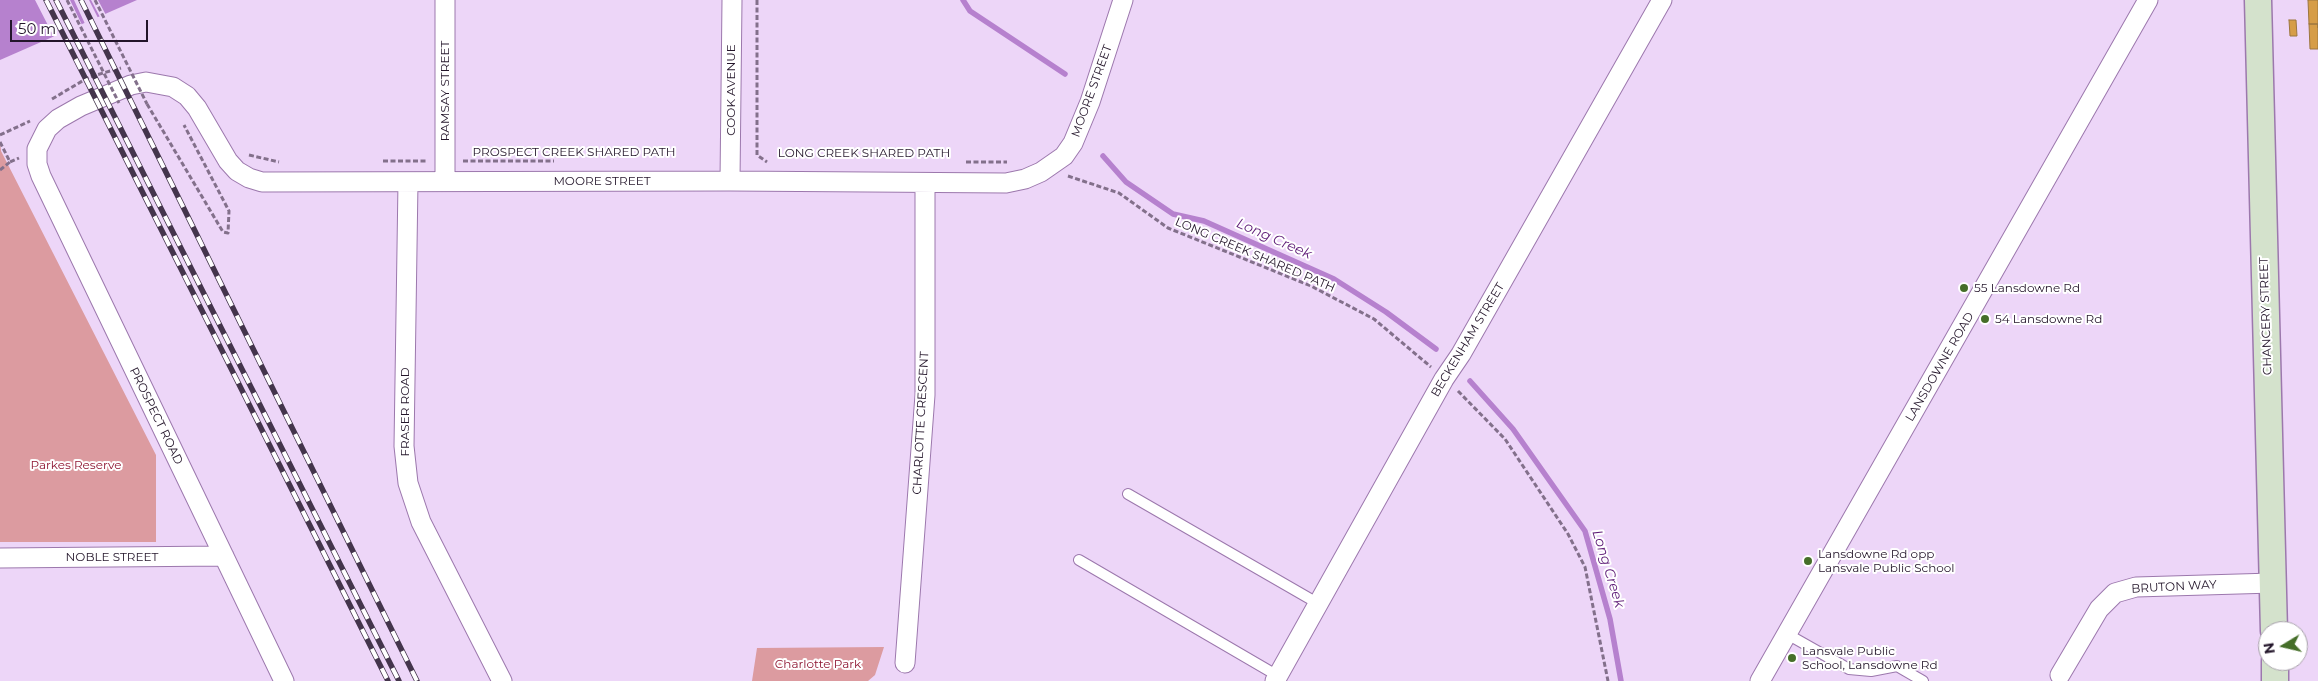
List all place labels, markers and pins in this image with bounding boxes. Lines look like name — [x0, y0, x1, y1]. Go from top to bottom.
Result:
place label: 55 Lansdowne Rd — [1974, 281, 2080, 295]
marker: 55 Lansdowne Rd — [1958, 282, 1970, 294]
place label: 54 Lansdowne Rd — [1995, 312, 2102, 326]
marker: 54 Lansdowne Rd — [1979, 313, 1991, 325]
place label: Lansdowne Rd opp Lansvale Public School — [1818, 547, 1955, 575]
marker: Lansdowne Rd opp Lansvale Public School — [1802, 555, 1814, 567]
place label: Lansvale Public School, Lansdowne Rd — [1802, 644, 1938, 672]
marker: Lansvale Public School, Lansdowne Rd — [1786, 652, 1798, 664]

